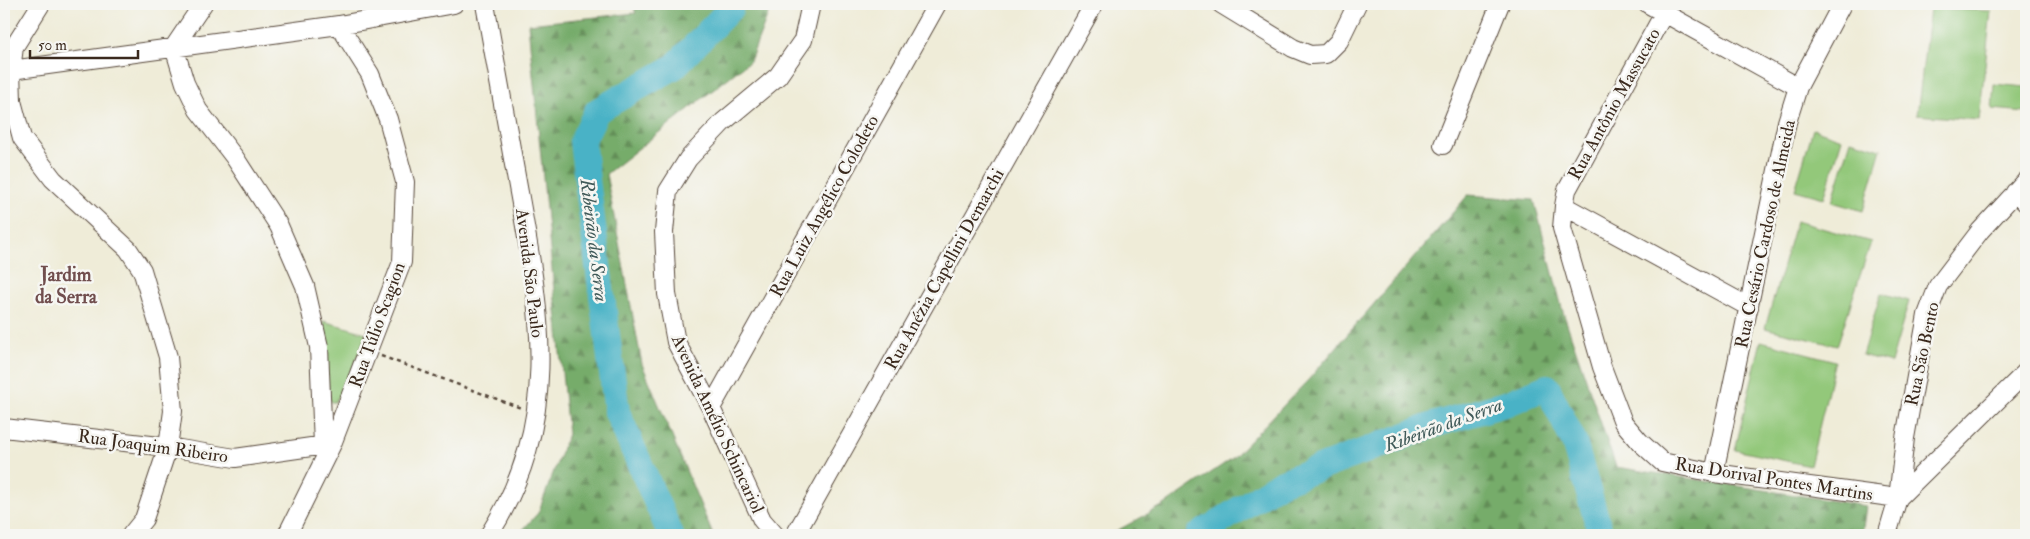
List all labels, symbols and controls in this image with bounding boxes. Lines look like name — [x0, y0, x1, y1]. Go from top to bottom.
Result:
street label: Rua Antônio Massucato — [1563, 24, 1666, 184]
scale bar — [30, 28, 138, 60]
text: 50 m — [38, 36, 67, 55]
street label: Rua Luiz Angélico Colodeto — [765, 111, 884, 301]
street label: Rua Cesário Cardoso de Almeida — [1730, 117, 1801, 351]
street label: Rua Anézia Capellini Demarchi — [879, 164, 1010, 374]
water label: Ribeirão da Serra — [574, 176, 613, 303]
street label: Avenida São Paulo — [510, 206, 549, 339]
street label: Rua Túlio Scagion — [344, 259, 411, 391]
district label: Jardim da Serra — [35, 263, 98, 309]
street label: Rua São Bento — [1900, 300, 1945, 408]
street label: Avenida Amélio Schincariol — [666, 330, 769, 518]
water label: Ribeirão da Serra — [1380, 392, 1506, 458]
street label: Rua Joaquim Ribeiro — [76, 425, 230, 468]
street label: Rua Dorival Pontes Martins — [1673, 452, 1875, 507]

